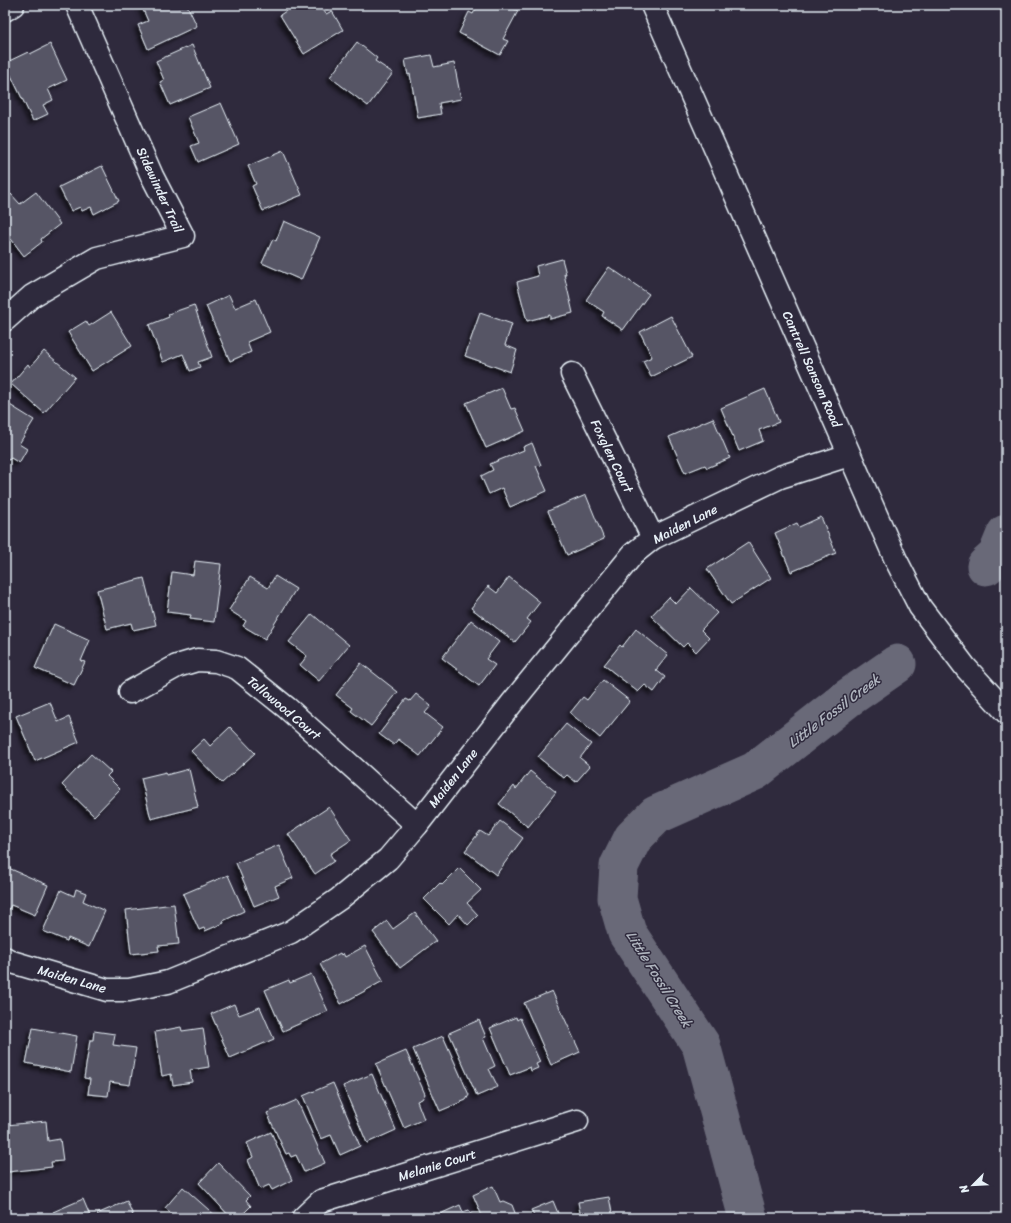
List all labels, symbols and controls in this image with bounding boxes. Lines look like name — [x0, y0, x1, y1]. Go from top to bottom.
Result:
street label: Sidewinder Trail — [130, 143, 190, 237]
street label: Cantrell Sansom Road — [776, 307, 849, 432]
street label: Foxglen Court — [584, 415, 640, 498]
street label: Maiden Lane — [648, 498, 722, 550]
water label: Little Fossil Creek — [782, 667, 887, 754]
street label: Tallowood Court — [242, 670, 327, 747]
street label: Maiden Lane — [422, 743, 484, 813]
water label: Little Fossil Creek — [619, 925, 700, 1034]
street label: Maiden Lane — [35, 958, 109, 1000]
street label: Melanie Court — [395, 1142, 479, 1188]
north arrow — [953, 1165, 993, 1205]
text: N — [954, 1181, 975, 1197]

